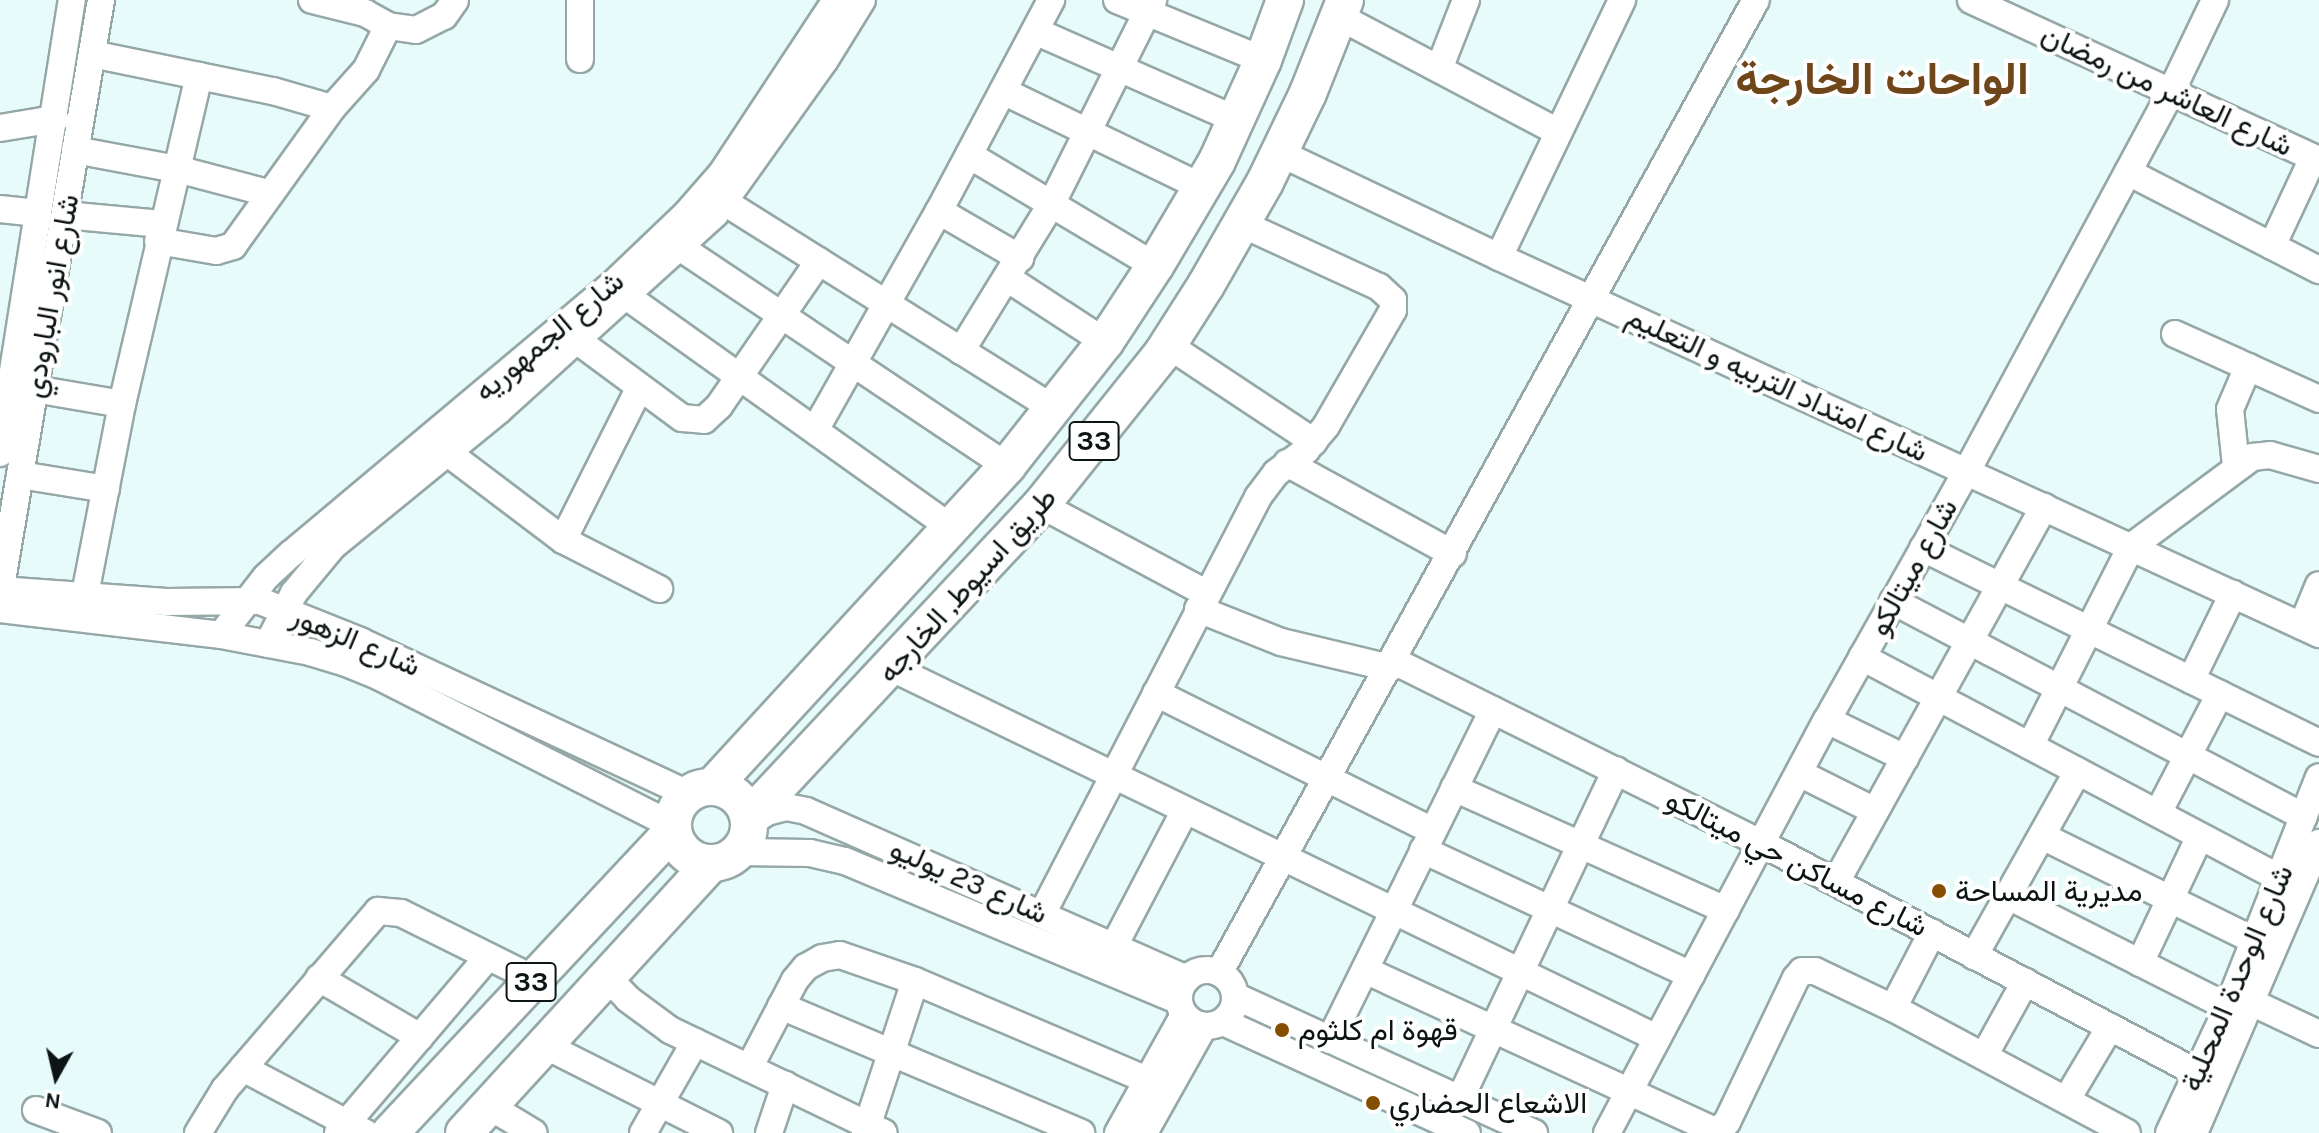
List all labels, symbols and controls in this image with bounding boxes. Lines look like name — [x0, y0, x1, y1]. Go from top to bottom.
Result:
street label: شارع العاشر من رمضان — [2036, 16, 2298, 164]
district label: الواحات الخارجة — [1735, 51, 2029, 107]
street label: شارع انور البارودي — [15, 191, 87, 401]
street label: شارع الجمهوريه — [467, 263, 631, 409]
street label: شارع امتداد التربيه و التعليم — [1620, 298, 1934, 470]
road number: 33 — [1068, 417, 1120, 465]
street label: طريق اسيوط, الخارجه — [870, 480, 1064, 690]
street label: شارع ميتالكو — [1861, 492, 1965, 642]
street label: شارع الزهور — [286, 598, 426, 684]
street label: شارع مساكن حي ميتالكو — [1660, 781, 1934, 945]
street label: شارع 23 يوليو — [885, 830, 1053, 932]
street label: شارع الوحدة المحلية — [2173, 859, 2301, 1097]
place label: مديرية المساحة — [1955, 873, 2143, 909]
marker: مديرية المساحة — [1930, 882, 1948, 900]
road number: 33 — [505, 958, 557, 1006]
place label: قهوة ام كلثوم — [1298, 1012, 1458, 1048]
marker: قهوة ام كلثوم — [1273, 1021, 1291, 1039]
north arrow — [16, 1037, 96, 1117]
place label: الاشعاع الحضاري — [1389, 1085, 1587, 1121]
text: N — [43, 1087, 62, 1115]
marker: الاشعاع الحضاري — [1364, 1094, 1382, 1112]

